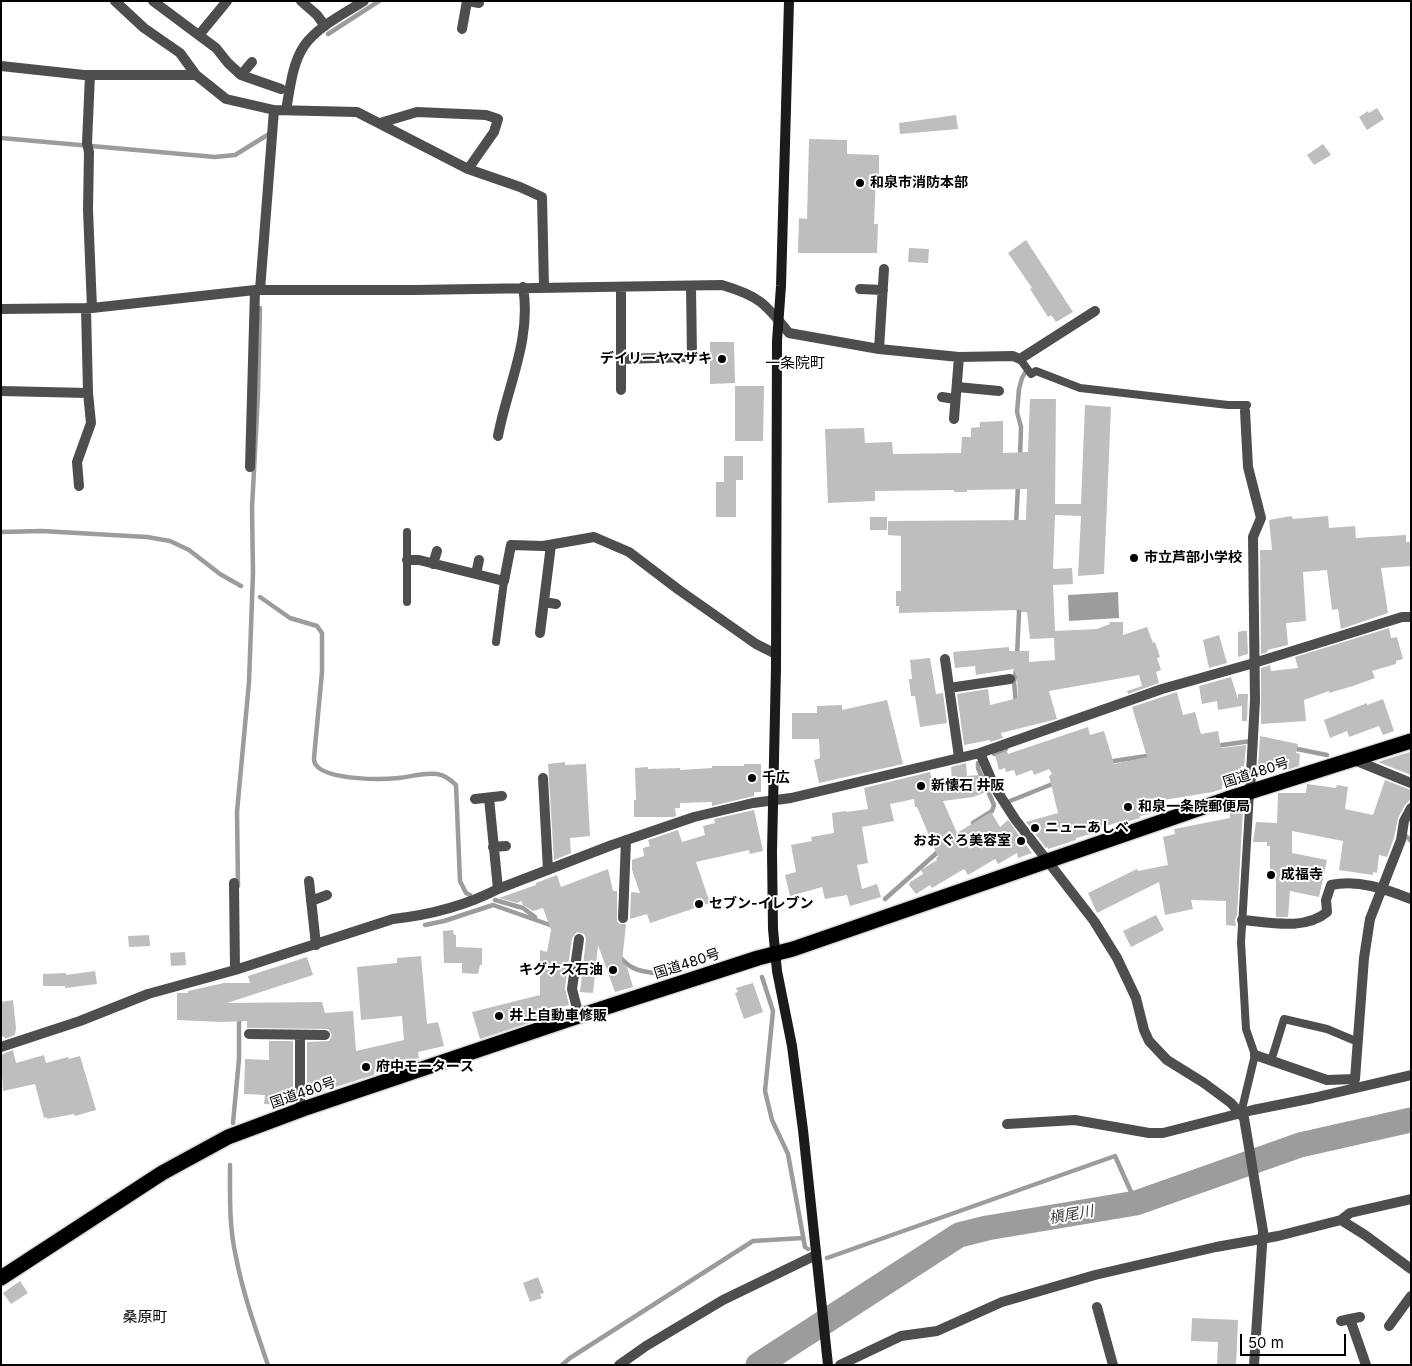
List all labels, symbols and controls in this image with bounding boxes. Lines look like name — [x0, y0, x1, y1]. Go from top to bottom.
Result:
place label: 和泉市消防本部 — [870, 175, 968, 191]
marker: 和泉市消防本部 — [854, 177, 866, 189]
place label: デイリーヤマザキ — [600, 351, 712, 367]
marker: デイリーヤマザキ — [716, 353, 728, 365]
district label: 一条院町 — [765, 354, 825, 372]
place label: 市立芦部小学校 — [1144, 550, 1242, 566]
marker: 市立芦部小学校 — [1128, 552, 1140, 564]
street label: 国道480号 — [1221, 754, 1291, 792]
place label: 千広 — [762, 770, 790, 786]
marker: 千広 — [746, 772, 758, 784]
place label: 新懐石 井阪 — [931, 778, 1004, 794]
marker: 新懐石 井阪 — [915, 780, 927, 792]
place label: 和泉一条院郵便局 — [1138, 799, 1250, 815]
marker: 和泉一条院郵便局 — [1122, 801, 1134, 813]
place label: ニューあしべ — [1045, 820, 1129, 836]
marker: ニューあしべ — [1029, 822, 1041, 834]
place label: おおぐろ美容室 — [913, 833, 1011, 849]
marker: おおぐろ美容室 — [1015, 835, 1027, 847]
place label: 成福寺 — [1281, 867, 1323, 883]
marker: 成福寺 — [1265, 869, 1277, 881]
place label: セブン-イレブン — [709, 896, 814, 912]
marker: セブン-イレブン — [693, 898, 705, 910]
street label: 国道480号 — [652, 945, 722, 983]
place label: キグナス石油 — [519, 962, 603, 978]
marker: キグナス石油 — [607, 964, 619, 976]
place label: 井上自動車修販 — [509, 1008, 607, 1024]
marker: 井上自動車修販 — [493, 1010, 505, 1022]
place label: 府中モータース — [376, 1059, 474, 1075]
marker: 府中モータース — [360, 1061, 372, 1073]
street label: 国道480号 — [268, 1074, 338, 1112]
water label: 槇尾川 — [1047, 1202, 1095, 1228]
district label: 桑原町 — [123, 1308, 167, 1326]
scale bar — [1242, 1324, 1348, 1356]
text: 50 m — [1248, 1333, 1284, 1352]

